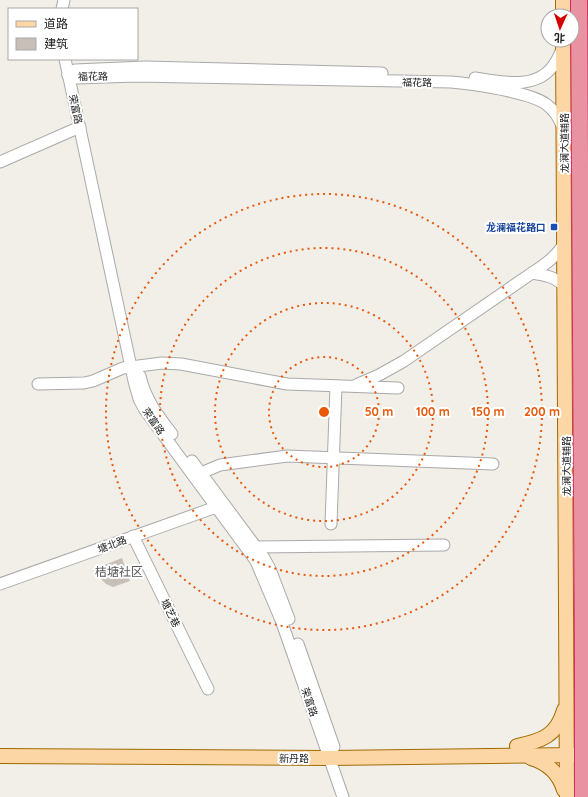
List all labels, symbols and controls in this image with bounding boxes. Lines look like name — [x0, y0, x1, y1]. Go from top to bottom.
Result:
legend — [8, 8, 138, 60]
north arrow — [540, 8, 580, 48]
text: 道路 — [44, 16, 68, 31]
text: 北 — [554, 31, 565, 45]
text: 建筑 — [44, 36, 68, 51]
street label: 福花路 — [78, 70, 108, 83]
street label: 福花路 — [402, 76, 432, 89]
street label: 荣富路 — [66, 93, 85, 125]
street label: 龙澜大道辅路 — [558, 113, 571, 173]
place label: 龙澜福花路口 — [486, 221, 546, 234]
marker: 龙澜福花路口 — [549, 222, 559, 232]
text: 50 m — [365, 404, 393, 419]
text: 100 m — [416, 404, 450, 419]
text: 150 m — [471, 404, 505, 419]
text: 200 m — [524, 404, 560, 419]
street label: 荣富路 — [140, 405, 168, 437]
centre of rings — [317, 405, 331, 419]
street label: 龙澜大道辅路 — [560, 436, 573, 496]
street label: 塘北路 — [96, 533, 128, 556]
district label: 桔塘社区 — [95, 564, 143, 579]
street label: 塘艺巷 — [158, 597, 183, 630]
street label: 荣富路 — [298, 686, 321, 718]
street label: 新丹路 — [279, 752, 309, 765]

